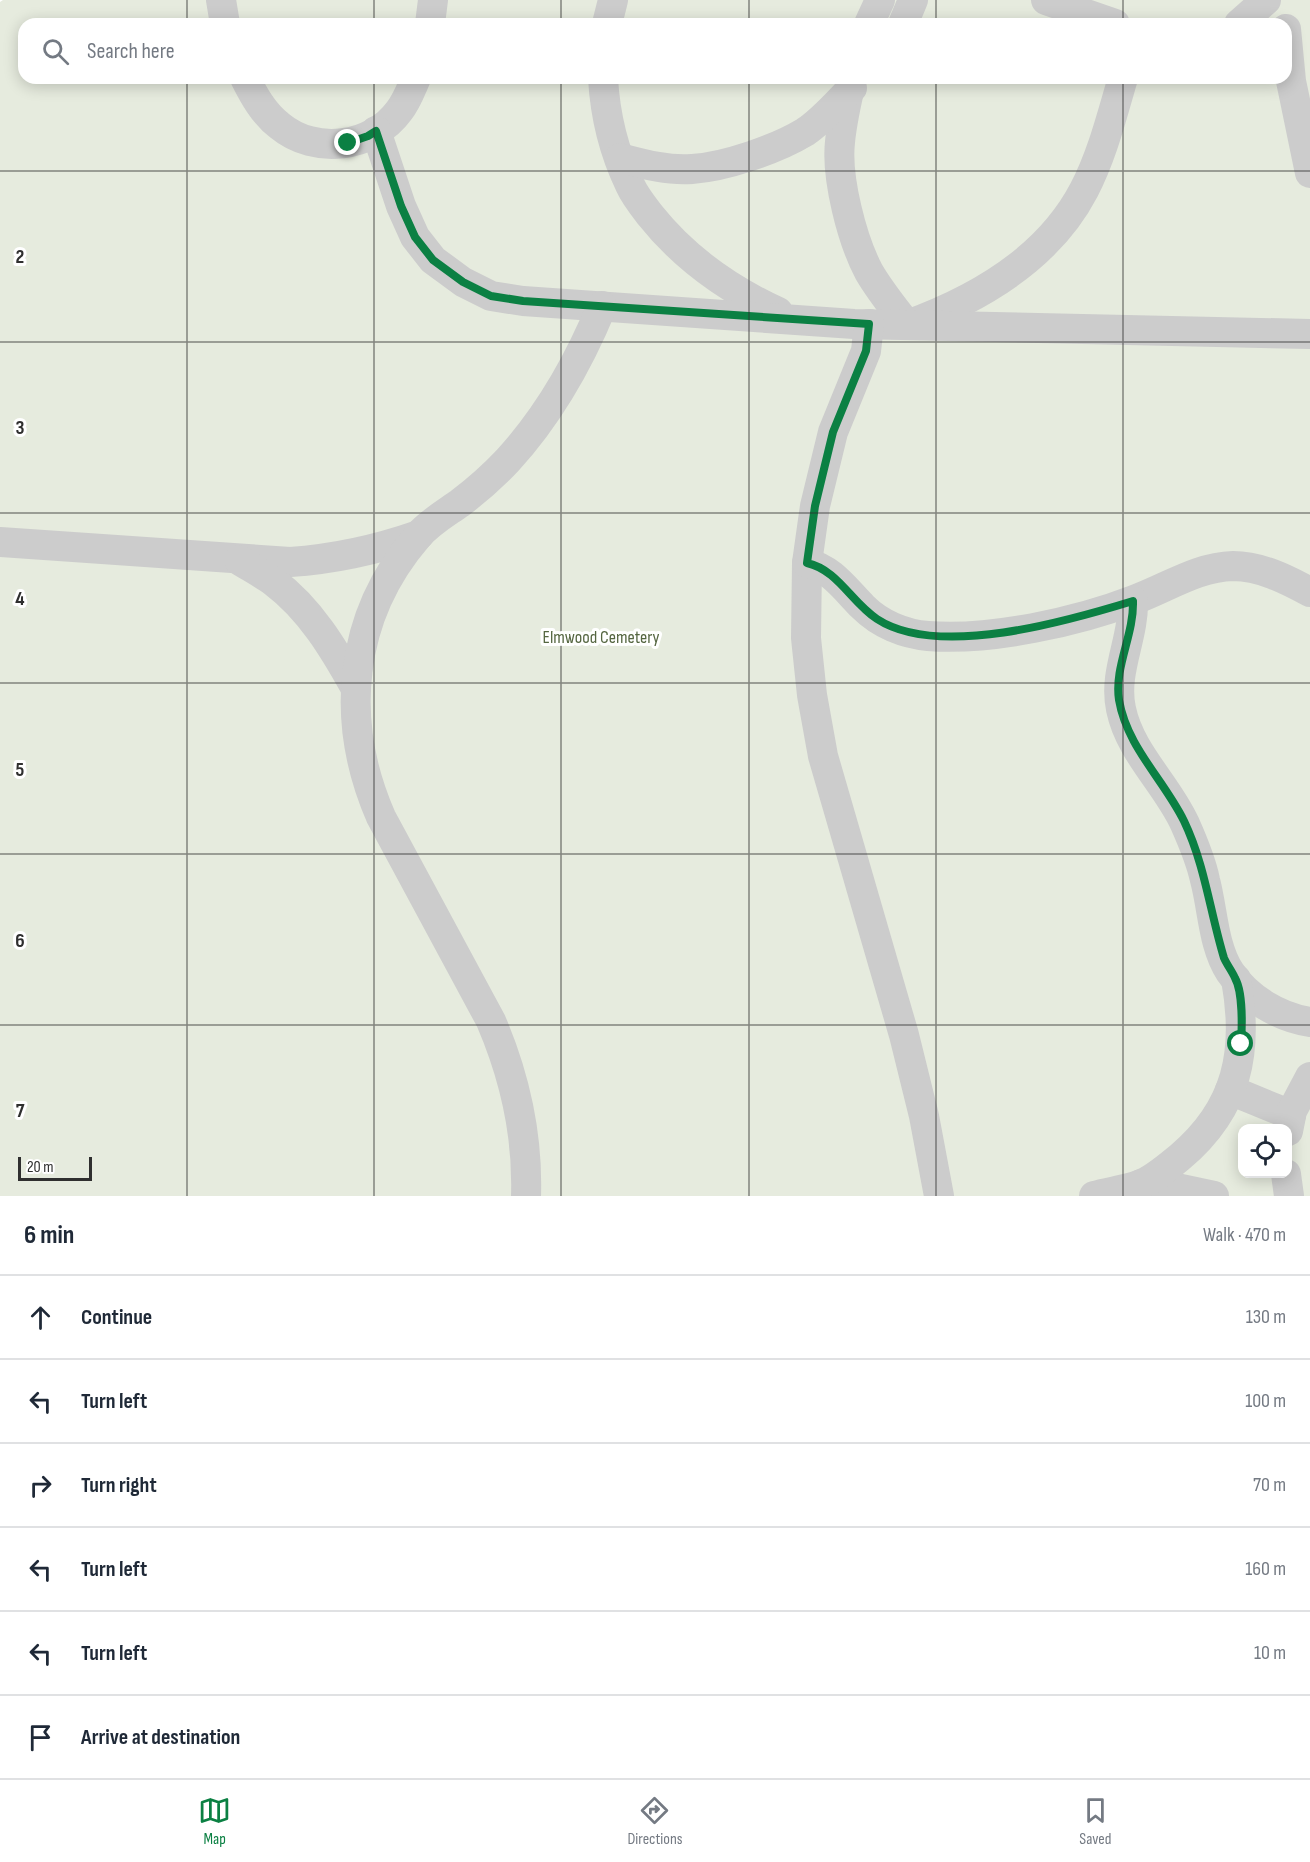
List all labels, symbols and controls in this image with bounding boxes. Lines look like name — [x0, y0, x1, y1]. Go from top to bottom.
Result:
search box — [18, 18, 1292, 84]
icon: search — [39, 35, 72, 68]
text: Search here — [87, 38, 174, 65]
route end — [334, 129, 360, 155]
text: 2 — [16, 245, 24, 269]
text: 3 — [16, 416, 25, 440]
text: 4 — [15, 587, 25, 611]
park label: Elmwood Cemetery — [542, 627, 660, 648]
text: 5 — [16, 758, 25, 782]
text: 6 — [15, 929, 25, 953]
route start — [1227, 1030, 1253, 1056]
text: 7 — [16, 1099, 25, 1123]
map controls — [1238, 1124, 1292, 1178]
button: locate — [1238, 1124, 1292, 1178]
scale bar — [18, 1154, 92, 1182]
text: 20 m — [27, 1158, 54, 1177]
text: 6 min — [24, 1220, 74, 1251]
text: Walk · 470 m — [1203, 1223, 1286, 1247]
icon: ahead — [24, 1301, 57, 1334]
text: Continue — [81, 1304, 152, 1331]
text: 130 m — [1246, 1305, 1286, 1329]
icon: left — [24, 1385, 57, 1418]
text: Turn left — [81, 1388, 147, 1415]
text: 100 m — [1245, 1389, 1286, 1413]
icon: right — [24, 1469, 57, 1502]
text: Turn right — [81, 1472, 157, 1499]
text: 70 m — [1253, 1473, 1286, 1497]
icon: left — [24, 1553, 57, 1586]
text: Turn left — [81, 1556, 147, 1583]
text: 160 m — [1245, 1557, 1286, 1581]
icon: left — [24, 1637, 57, 1670]
text: Turn left — [81, 1640, 147, 1667]
text: 10 m — [1254, 1641, 1286, 1665]
icon: arrive — [24, 1721, 57, 1754]
text: Arrive at destination — [81, 1724, 240, 1751]
tab: Map — [198, 1794, 231, 1849]
tab: Directions — [627, 1794, 683, 1849]
tab: Saved — [1079, 1794, 1112, 1849]

